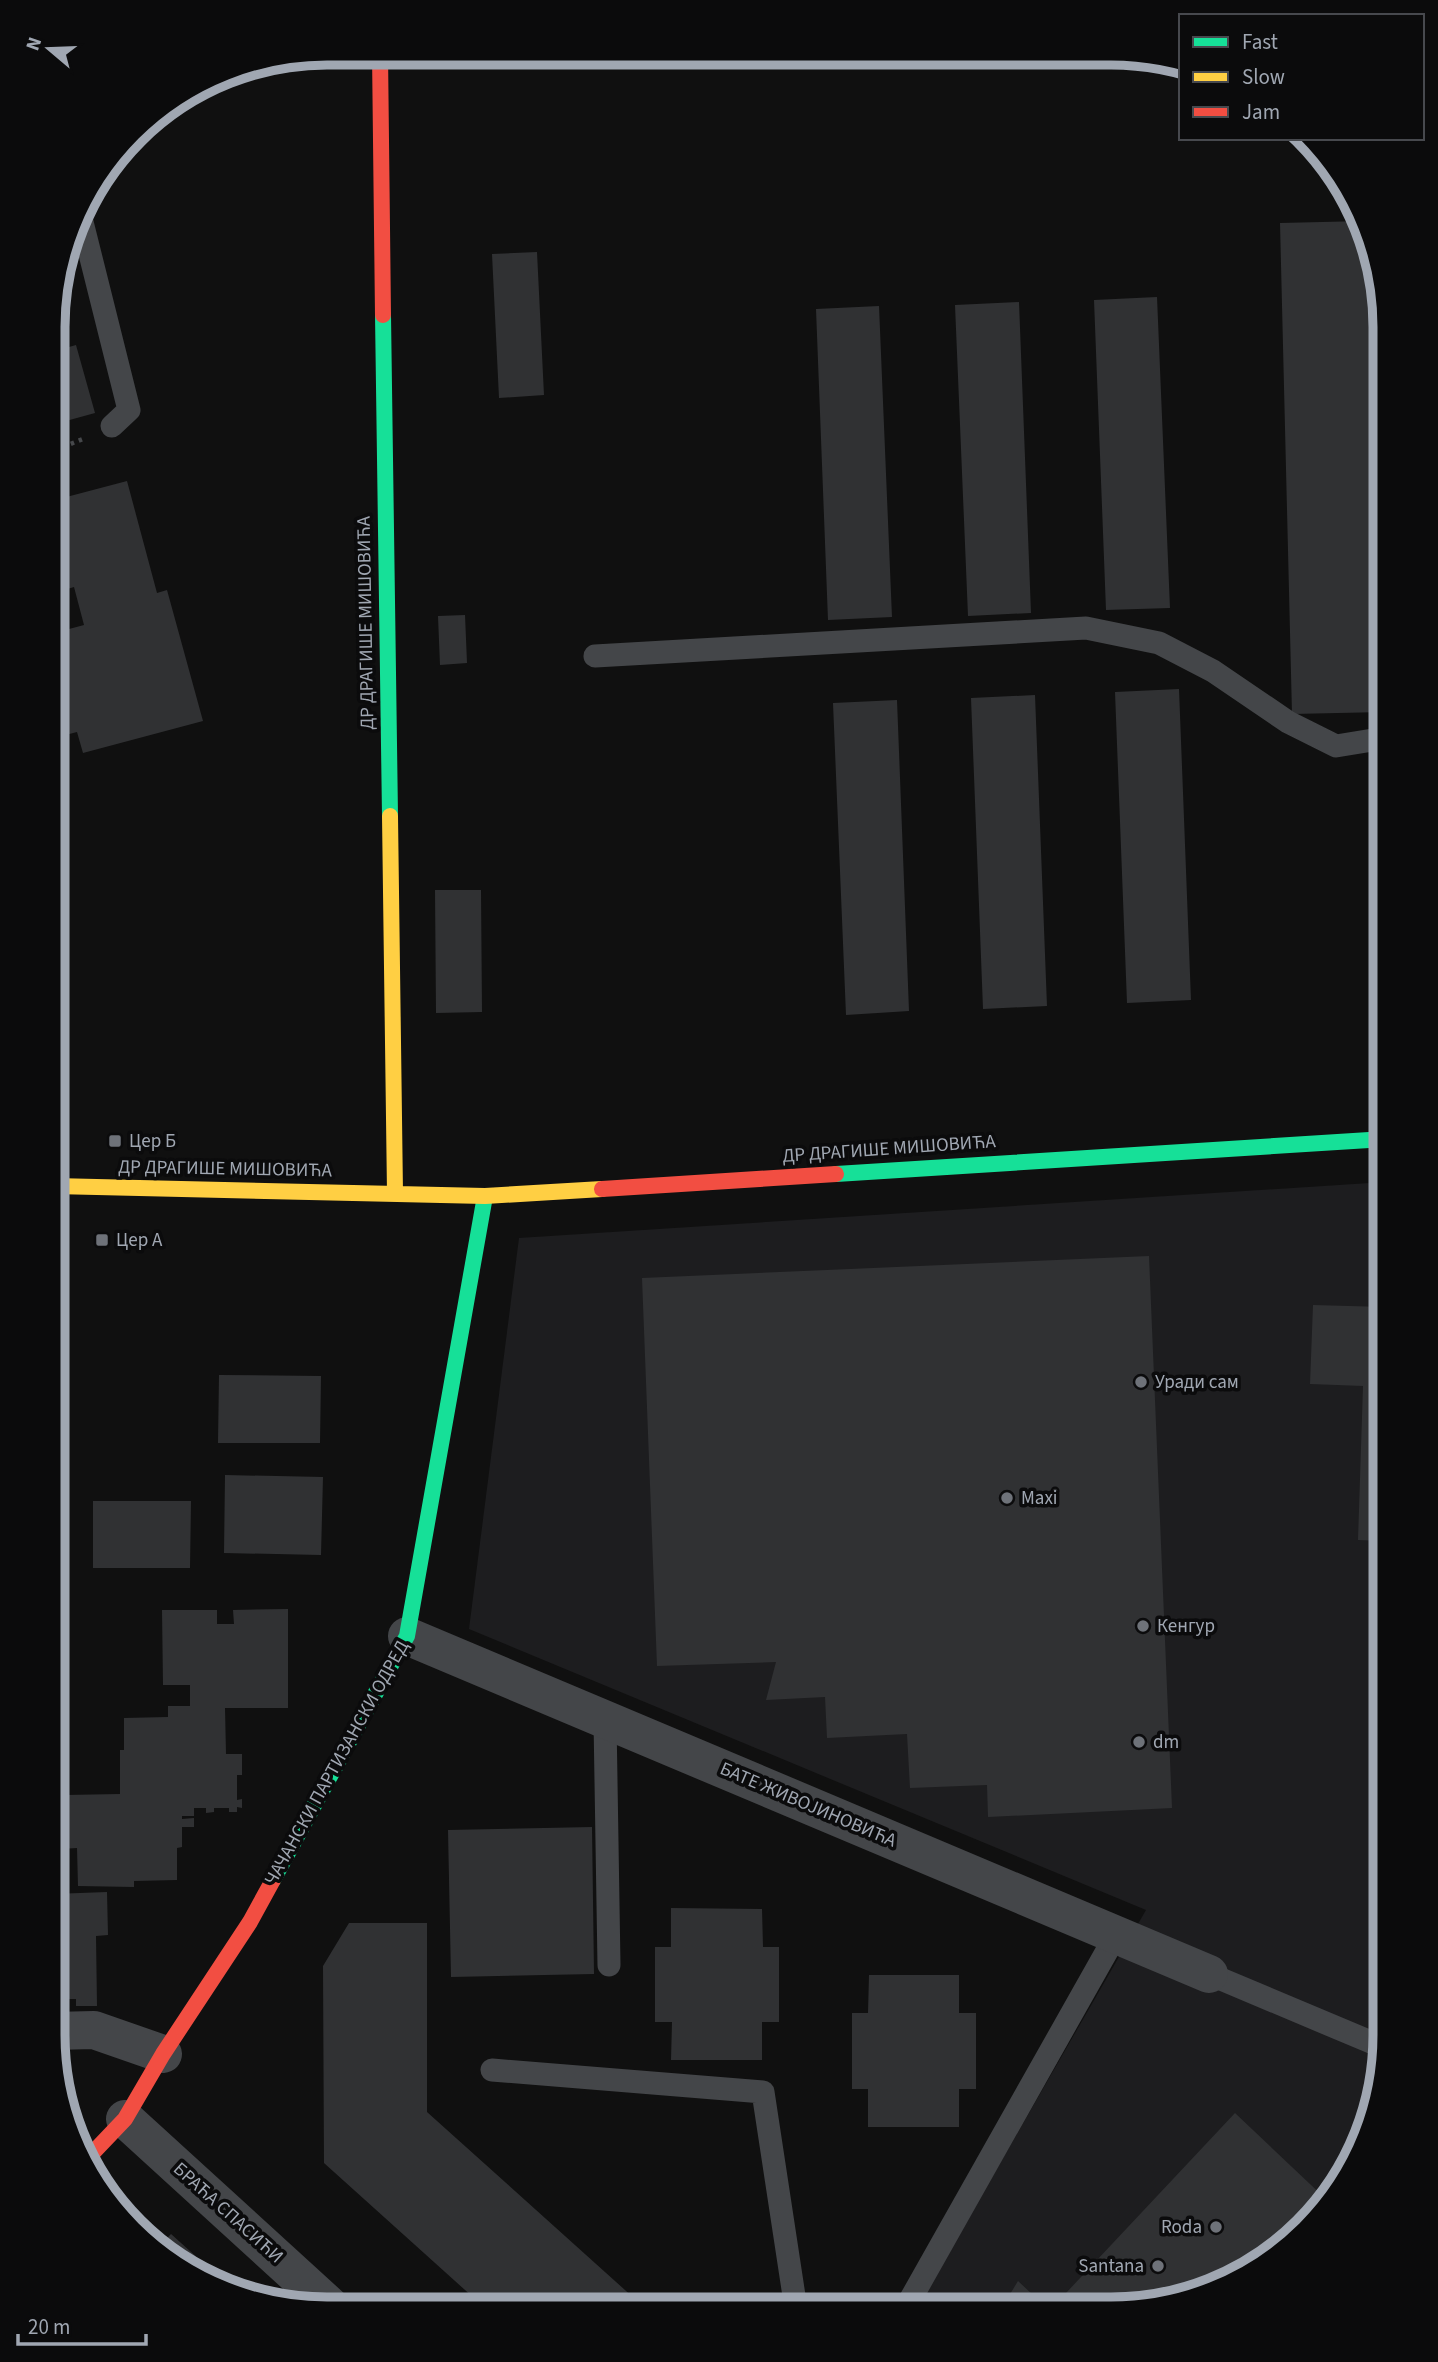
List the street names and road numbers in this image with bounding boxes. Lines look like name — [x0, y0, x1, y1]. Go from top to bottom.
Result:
street label: ДР ДРАГИШЕ МИШОВИЋА — [351, 515, 381, 730]
street label: ДР ДРАГИШЕ МИШОВИЋА — [781, 1128, 997, 1170]
street label: ДР ДРАГИШЕ МИШОВИЋА — [118, 1154, 333, 1184]
street label: ЧАЧАНСКИ ПАРТИЗАНСКИ ОДРЕД — [258, 1636, 416, 1890]
street label: БАТЕ ЖИВОЈИНОВИЋА — [716, 1756, 901, 1855]
street label: БРАЋА СПАСИЋИ — [167, 2156, 289, 2270]

